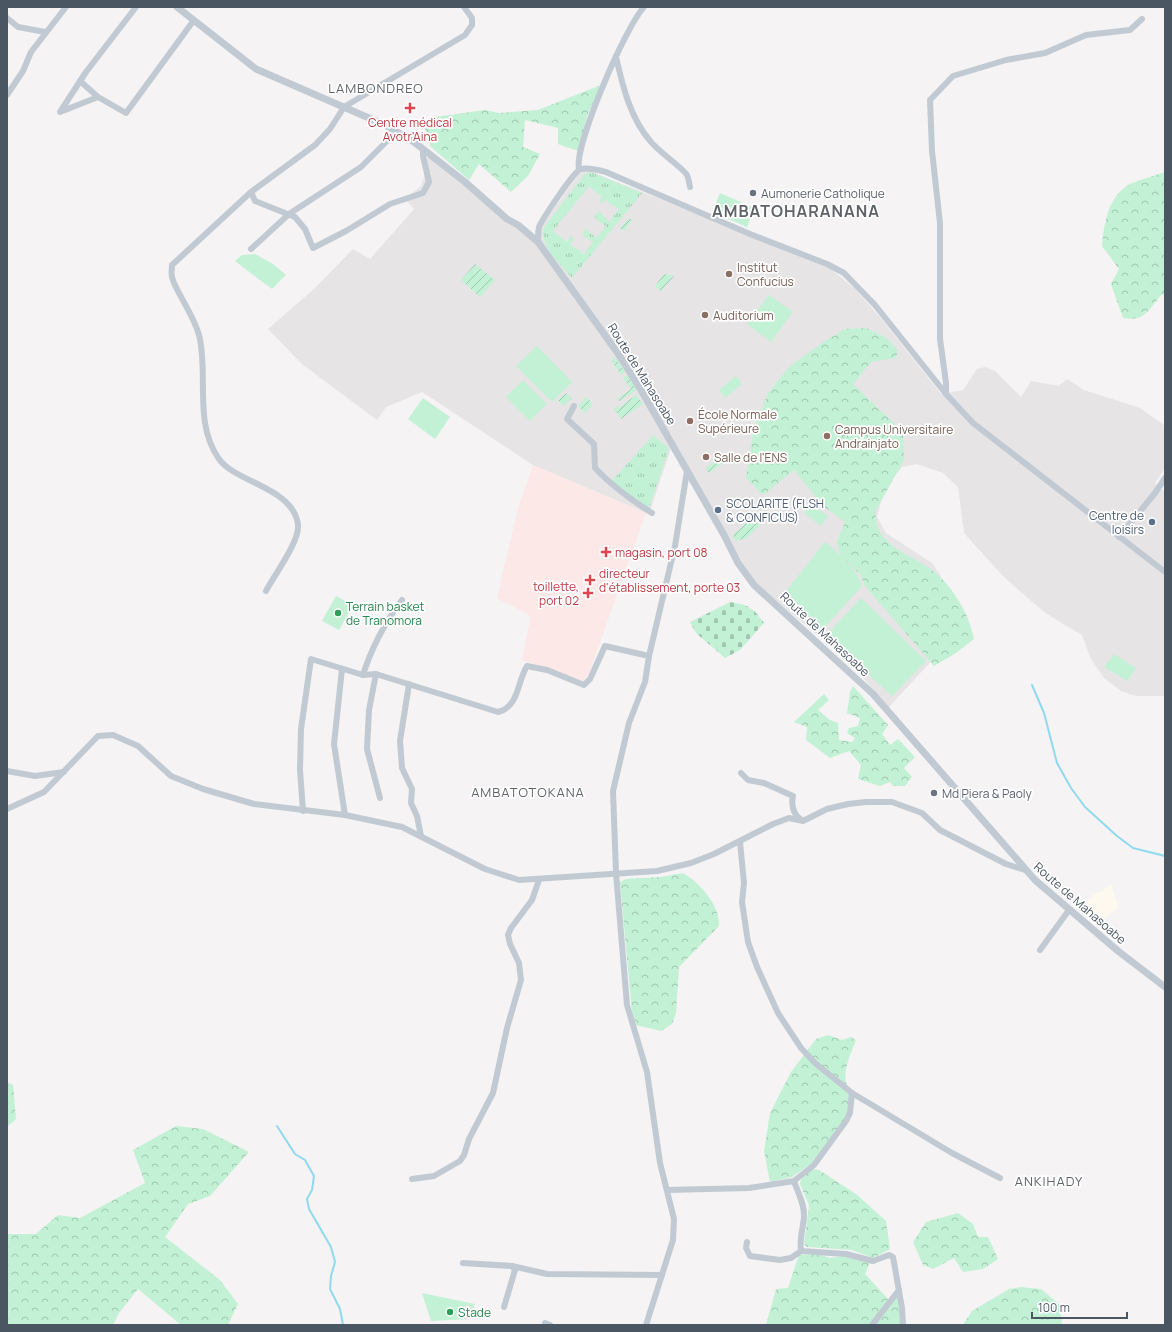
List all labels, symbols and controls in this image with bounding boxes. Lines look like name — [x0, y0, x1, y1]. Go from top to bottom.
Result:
district label: LAMBONDREO — [328, 79, 424, 97]
marker: Centre médical Avotr'Aina — [404, 102, 416, 114]
place label: Centre médical Avotr'Aina — [368, 114, 452, 145]
place label: Aumonerie Catholique — [761, 185, 885, 202]
marker: Aumonerie Catholique — [748, 188, 758, 198]
district label: AMBATOHARANANA — [712, 200, 880, 222]
place label: Institut Confucius — [737, 259, 794, 290]
marker: Institut Confucius — [724, 269, 734, 279]
place label: Auditorium — [713, 307, 774, 324]
marker: Auditorium — [700, 310, 710, 320]
street label: Route de Mahasoabe — [604, 320, 680, 428]
place label: École Normale Supérieure — [698, 406, 777, 437]
marker: École Normale Supérieure — [685, 416, 695, 426]
place label: Campus Universitaire Andrainjato — [835, 421, 953, 452]
marker: Campus Universitaire Andrainjato — [822, 431, 832, 441]
place label: Salle de l'ENS — [714, 449, 787, 466]
marker: Salle de l'ENS — [701, 452, 711, 462]
place label: SCOLARITE (FLSH & CONFICUS) — [726, 495, 824, 526]
marker: SCOLARITE (FLSH & CONFICUS) — [713, 505, 723, 515]
place label: Centre de loisirs — [1089, 507, 1144, 538]
marker: Centre de loisirs — [1147, 517, 1157, 527]
place label: magasin, port 08 — [615, 544, 707, 561]
marker: magasin, port 08 — [600, 546, 612, 558]
place label: directeur d'établissement, porte 03 — [599, 565, 740, 596]
marker: directeur d'établissement, porte 03 — [584, 574, 596, 586]
place label: toillette, port 02 — [533, 578, 579, 609]
marker: toillette, port 02 — [582, 587, 594, 599]
street label: Route de Mahasoabe — [776, 588, 874, 680]
place label: Terrain basket de Tranomora — [346, 598, 425, 629]
marker: Terrain basket de Tranomora — [333, 608, 343, 618]
district label: AMBATOTOKANA — [471, 783, 585, 801]
place label: Md Piera & Paoly — [942, 785, 1033, 802]
marker: Md Piera & Paoly — [929, 788, 939, 798]
street label: Route de Mahasoabe — [1030, 858, 1130, 948]
district label: ANKIHADY — [1015, 1172, 1083, 1190]
scale bar — [1032, 1294, 1127, 1320]
text: 100 m — [1038, 1299, 1070, 1316]
place label: Stade — [458, 1304, 491, 1321]
marker: Stade — [445, 1307, 455, 1317]

